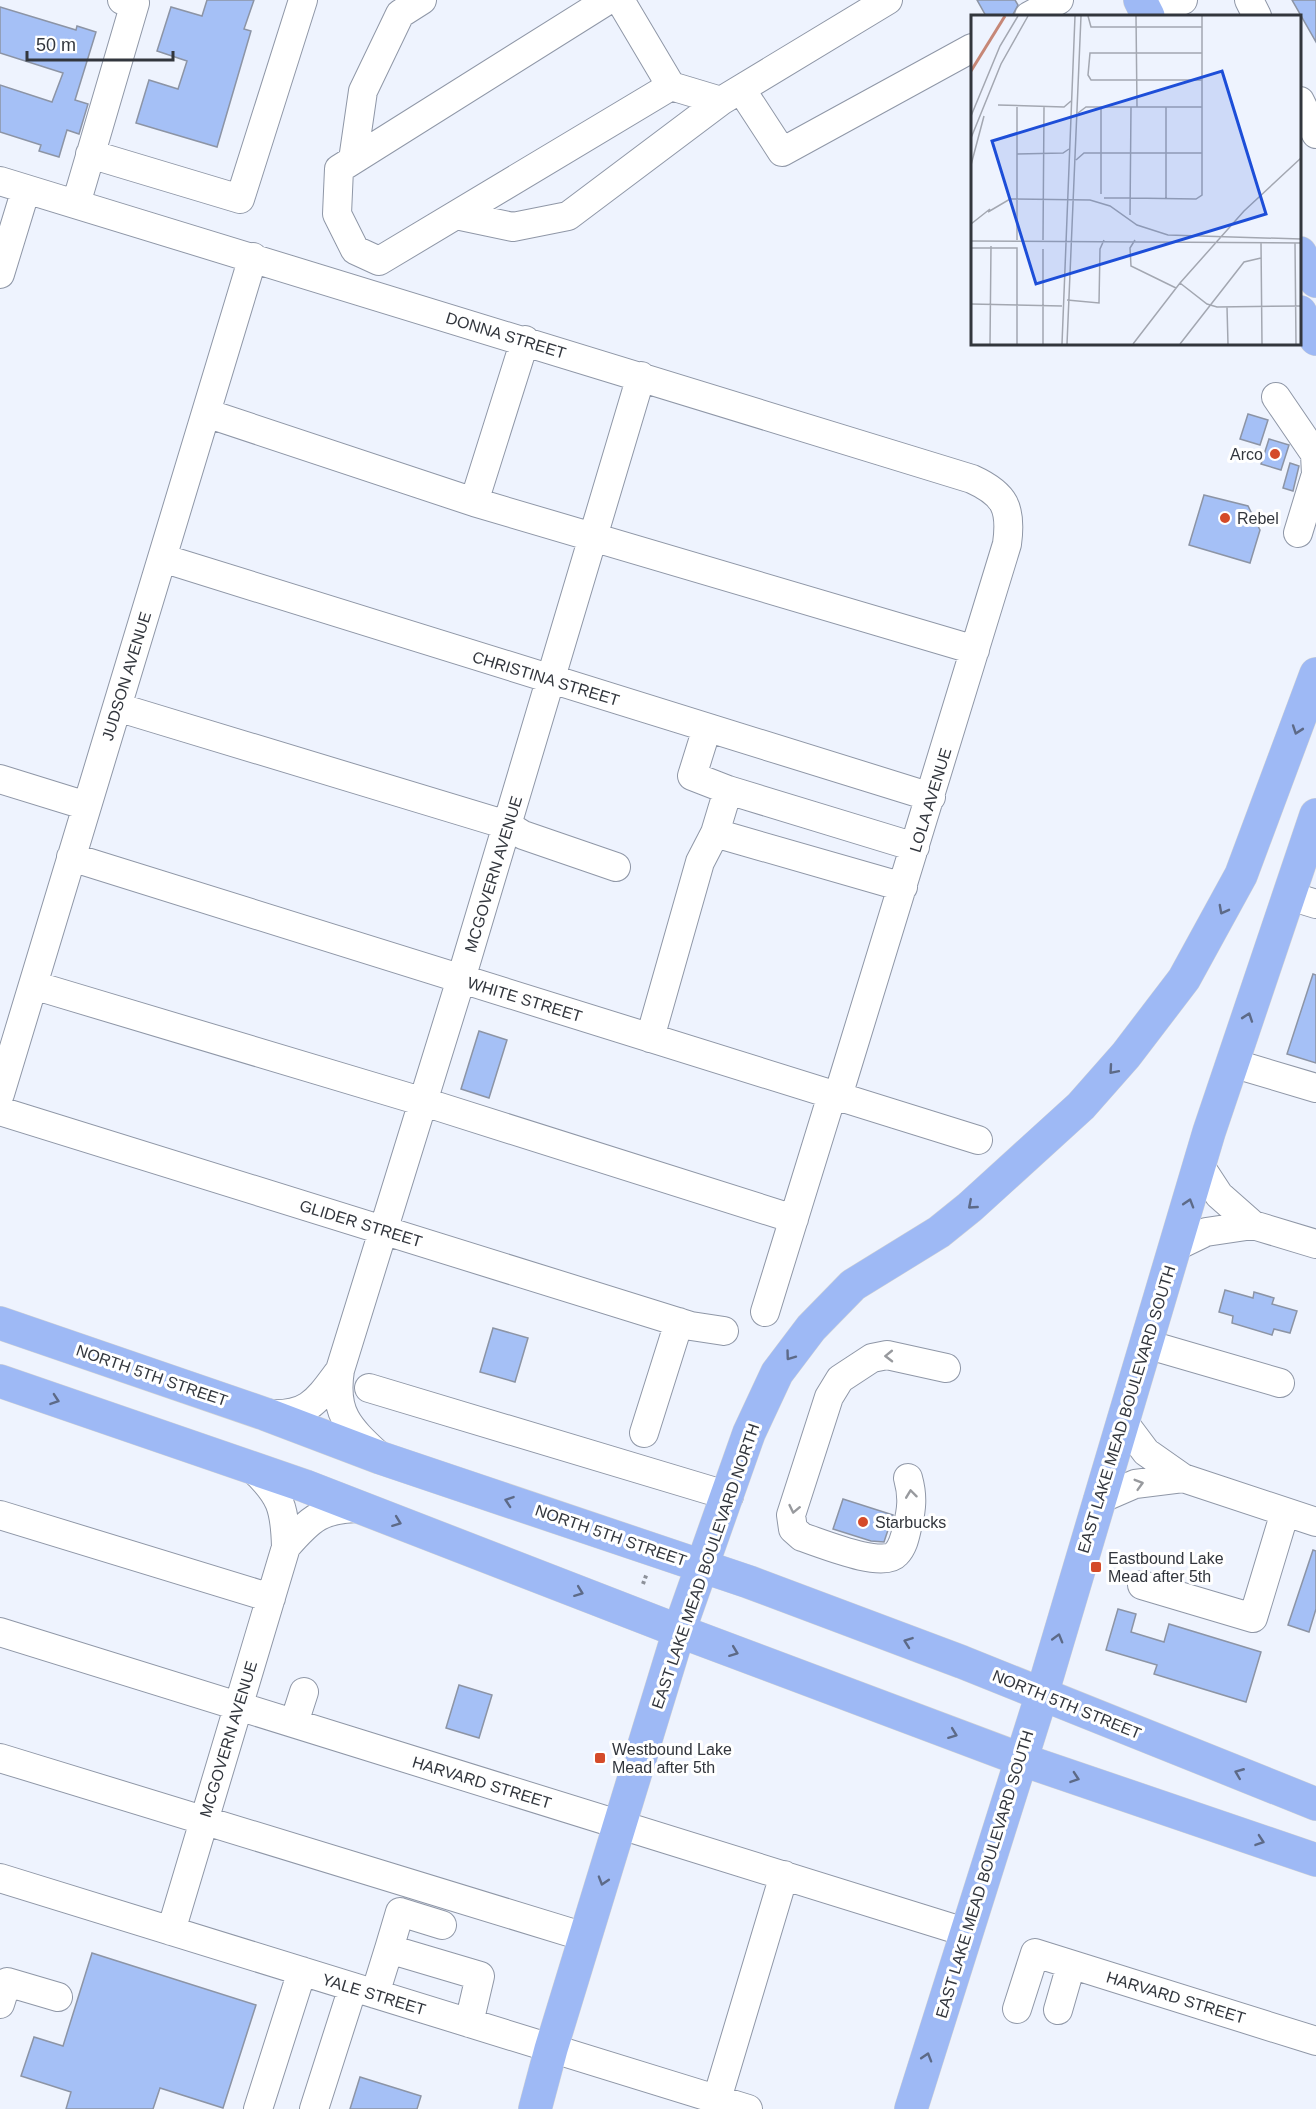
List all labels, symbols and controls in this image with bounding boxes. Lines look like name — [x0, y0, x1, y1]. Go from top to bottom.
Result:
inset map — [971, 15, 1301, 345]
scale bar — [27, 24, 172, 62]
text: 50 m — [36, 35, 76, 55]
street label: DONNA STREET — [444, 309, 568, 362]
place label: Arco — [1230, 446, 1263, 463]
marker: Arco — [1268, 447, 1282, 461]
place label: Rebel — [1237, 510, 1279, 527]
marker: Rebel — [1218, 511, 1232, 525]
street label: JUDSON AVENUE — [99, 610, 154, 743]
street label: CHRISTINA STREET — [470, 648, 622, 709]
one-way arrow — [1292, 724, 1305, 734]
street label: LOLA AVENUE — [907, 746, 954, 854]
street label: MCGOVERN AVENUE — [462, 794, 525, 954]
one-way arrow — [1219, 903, 1230, 914]
street label: WHITE STREET — [465, 974, 585, 1025]
one-way arrow — [1240, 1013, 1253, 1023]
one-way arrow — [1109, 1063, 1120, 1074]
street label: GLIDER STREET — [298, 1197, 424, 1250]
one-way arrow — [968, 1198, 979, 1209]
one-way arrow — [1182, 1198, 1194, 1209]
street label: EAST LAKE MEAD BOULEVARD SOUTH — [1075, 1263, 1178, 1555]
street label: NORTH 5TH STREET — [74, 1342, 230, 1409]
one-way arrow — [786, 1349, 797, 1360]
one-way arrow — [885, 1350, 894, 1362]
one-way arrow — [49, 1393, 60, 1406]
street label: EAST LAKE MEAD BOULEVARD NORTH — [649, 1421, 762, 1711]
one-way arrow — [1134, 1479, 1144, 1492]
one-way arrow — [905, 1490, 918, 1499]
one-way arrow — [504, 1495, 515, 1508]
street label: NORTH 5TH STREET — [533, 1502, 689, 1569]
one-way arrow — [788, 1504, 801, 1514]
one-way arrow — [392, 1514, 402, 1527]
place label: Starbucks — [875, 1514, 946, 1531]
marker: Starbucks — [856, 1515, 870, 1529]
place label: Eastbound Lake Mead after 5th — [1108, 1550, 1224, 1585]
marker: Eastbound Lake Mead after 5th — [1089, 1560, 1103, 1574]
one-way arrow — [573, 1585, 584, 1598]
one-way arrow — [1050, 1633, 1063, 1643]
one-way arrow — [903, 1636, 913, 1649]
one-way arrow — [728, 1645, 739, 1657]
street label: MCGOVERN AVENUE — [197, 1659, 260, 1819]
street label: NORTH 5TH STREET — [990, 1667, 1144, 1742]
one-way arrow — [947, 1727, 958, 1740]
street label: EAST LAKE MEAD BOULEVARD SOUTH — [933, 1728, 1036, 2020]
place label: Westbound Lake Mead after 5th — [612, 1741, 732, 1776]
marker: Westbound Lake Mead after 5th — [593, 1751, 607, 1765]
street label: HARVARD STREET — [410, 1753, 554, 1812]
one-way arrow — [1234, 1768, 1244, 1781]
one-way arrow — [1069, 1771, 1080, 1784]
one-way arrow — [1254, 1833, 1265, 1846]
one-way arrow — [598, 1875, 610, 1885]
street label: HARVARD STREET — [1104, 1968, 1248, 2027]
street label: YALE STREET — [320, 1971, 428, 2018]
one-way arrow — [920, 2052, 932, 2063]

